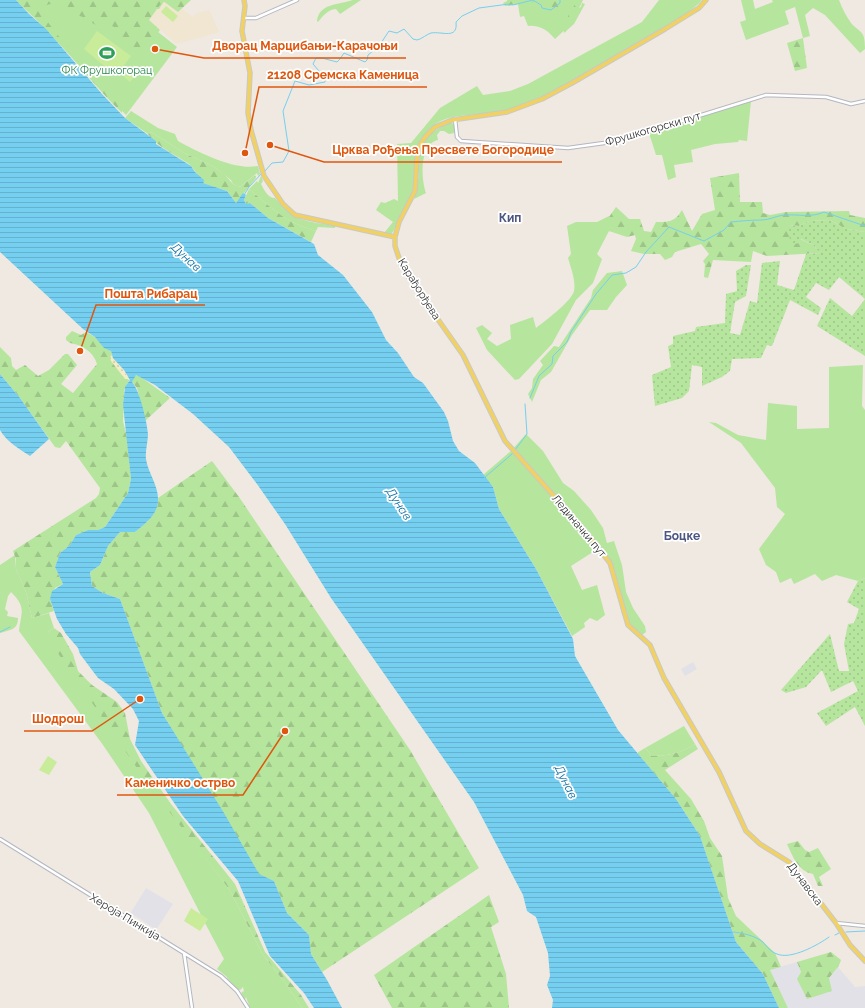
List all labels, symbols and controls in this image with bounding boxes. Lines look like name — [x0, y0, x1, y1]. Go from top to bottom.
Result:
callout: Дворац Марцибањи-Карачоњи — [204, 34, 406, 58]
text: Дворац Марцибањи-Карачоњи — [212, 39, 398, 53]
sports icon: ФК Фрушкогорац — [98, 44, 116, 62]
callout: 21208 Сремска Каменица — [259, 63, 427, 87]
place label: ФК Фрушкогорац — [62, 64, 153, 77]
text: 21208 Сремска Каменица — [267, 68, 419, 82]
street label: Фрушкогорски пут — [604, 109, 703, 149]
callout: Црква Рођења Пресвете Богородице — [324, 138, 562, 162]
text: Црква Рођења Пресвете Богородице — [332, 143, 554, 157]
district label: Кип — [499, 211, 521, 225]
water label: Дунав — [167, 239, 204, 275]
street label: Карађорђева — [395, 256, 443, 322]
callout: Пошта Рибарац — [96, 281, 205, 305]
text: Пошта Рибарац — [104, 287, 198, 301]
water label: Дунав — [383, 484, 415, 523]
street label: Лединачки пут — [549, 492, 610, 561]
district label: Боцке — [664, 529, 700, 543]
callout: Шодрош — [24, 707, 92, 731]
text: Шодрош — [32, 712, 84, 726]
water label: Дунав — [551, 762, 580, 801]
callout: Каменичко острво — [117, 771, 243, 795]
text: Каменичко острво — [125, 776, 235, 790]
street label: Дунавска — [785, 860, 825, 908]
street label: Хероја Пинкија — [88, 891, 162, 943]

